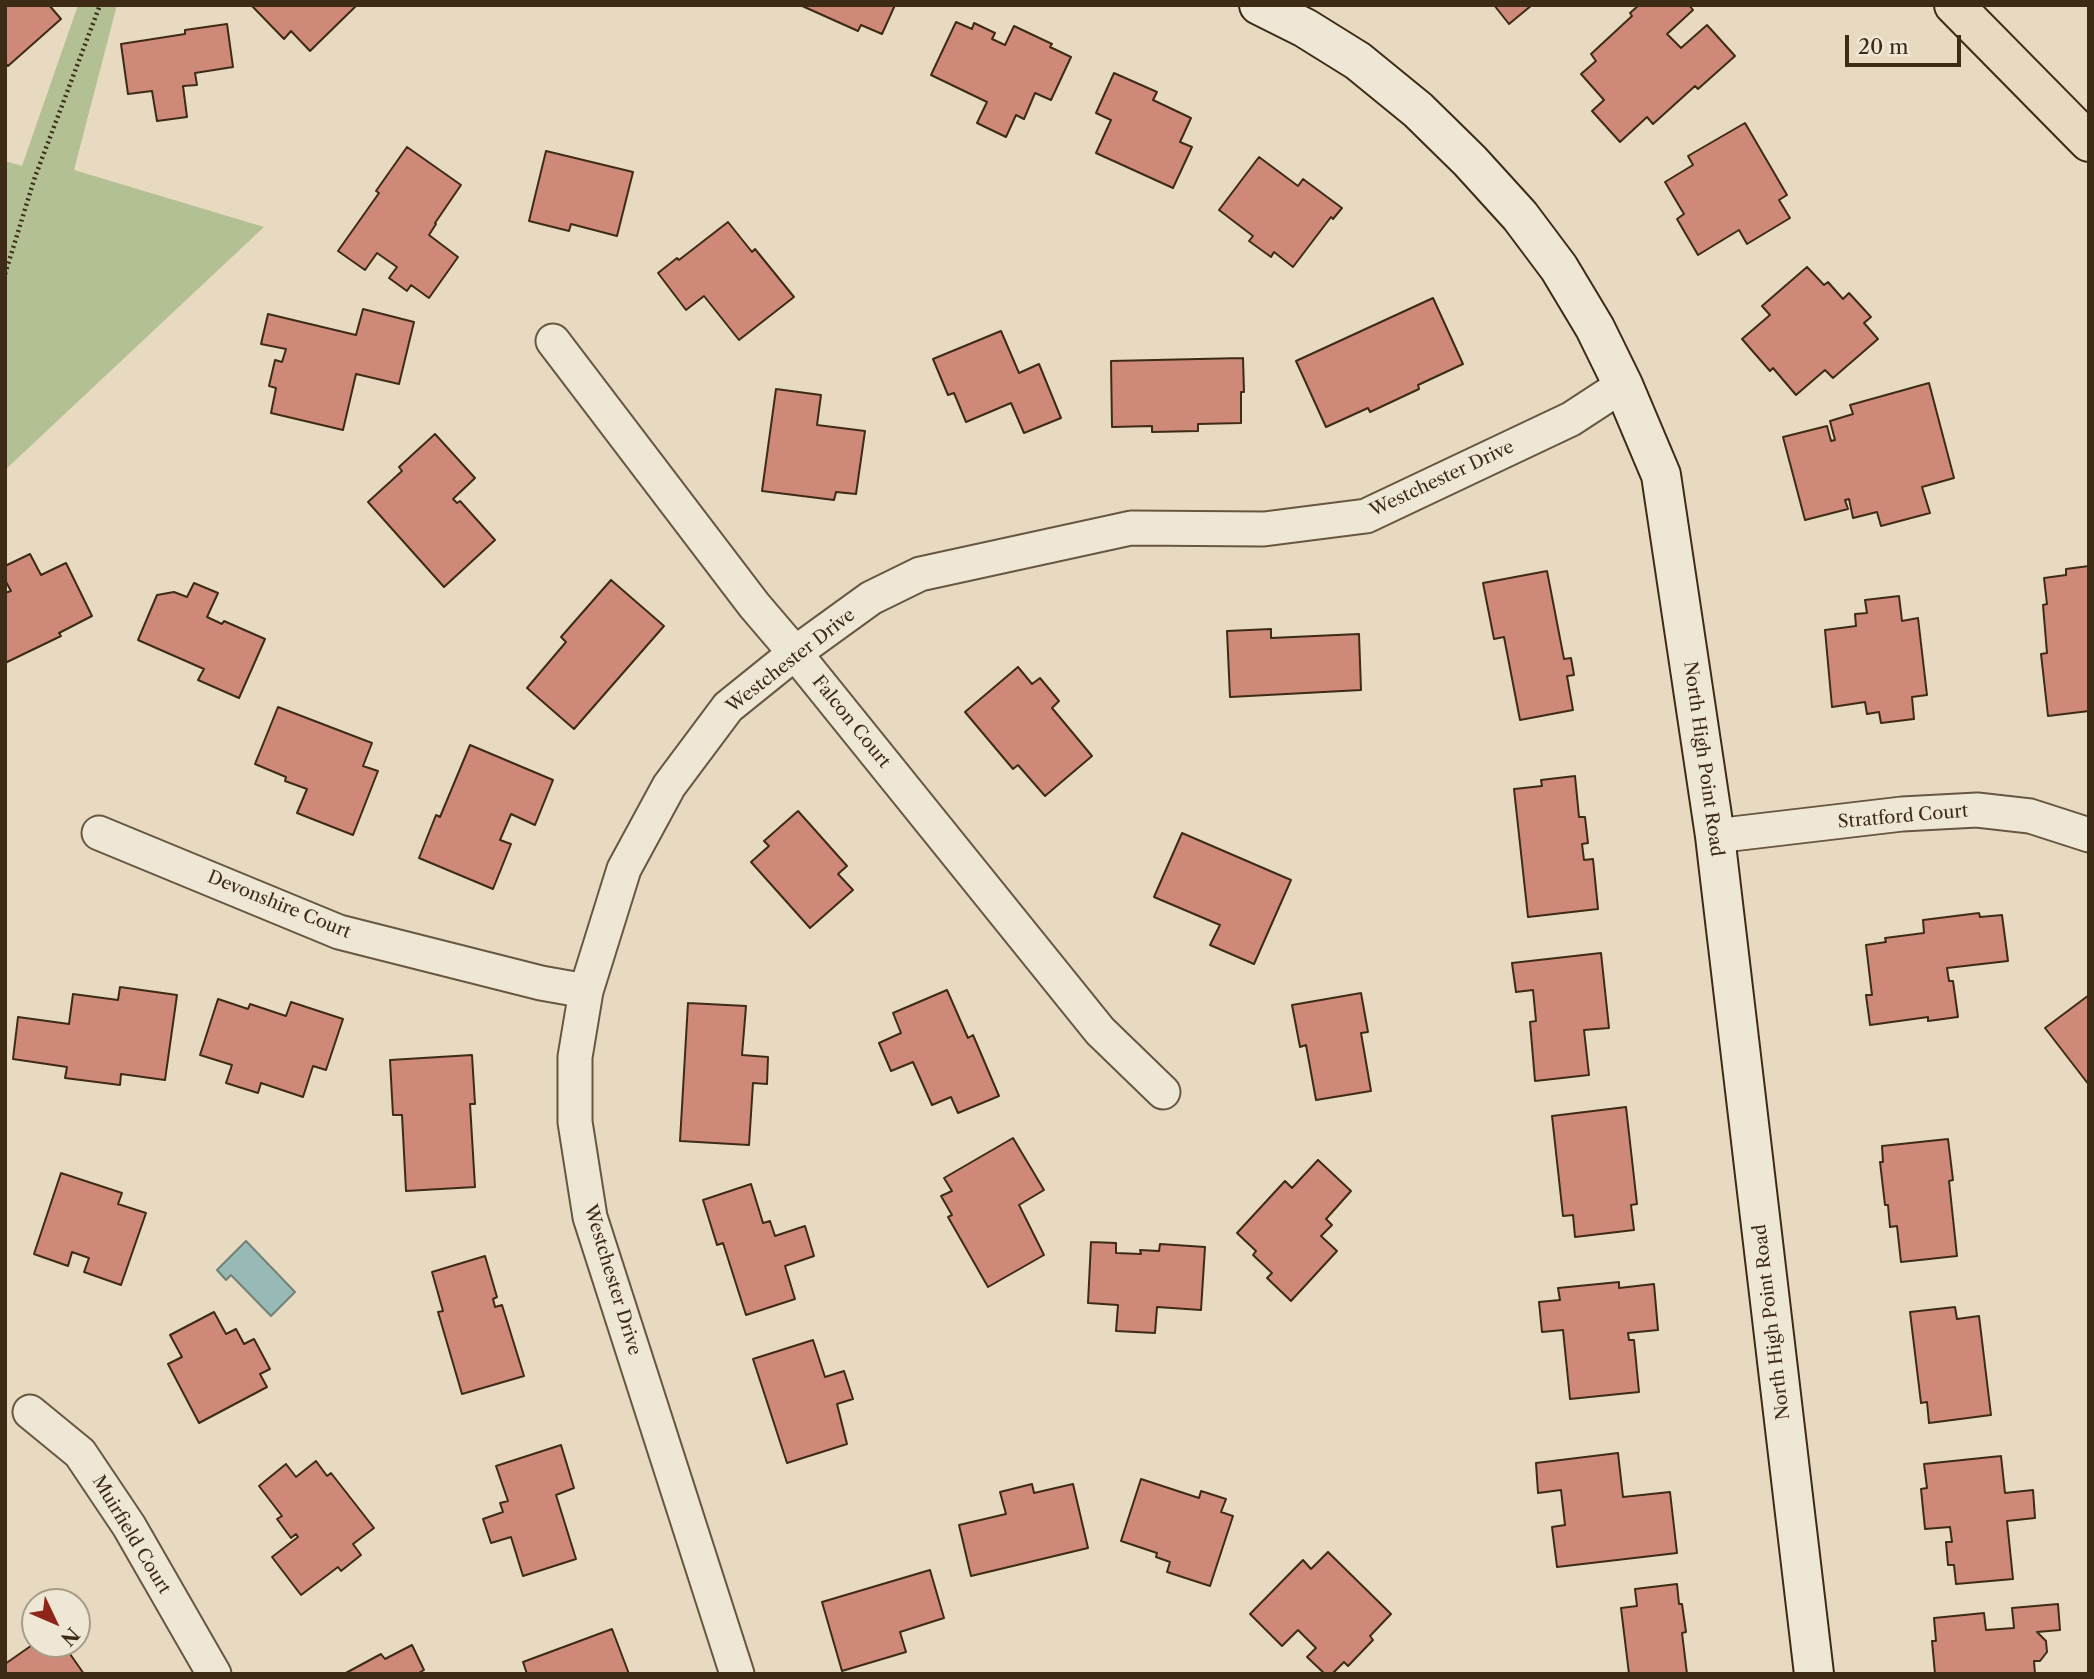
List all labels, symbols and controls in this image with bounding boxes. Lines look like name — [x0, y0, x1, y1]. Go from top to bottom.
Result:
scale bar — [1849, 21, 1965, 65]
text: 20 m — [1858, 34, 1909, 59]
street label: Westchester Drive — [1367, 436, 1517, 522]
street label: Westchester Drive — [723, 604, 859, 718]
street label: North High Point Road — [1679, 660, 1727, 858]
street label: Falcon Court — [807, 672, 895, 772]
street label: Stratford Court — [1837, 801, 1969, 833]
street label: Devonshire Court — [204, 866, 354, 944]
street label: Westchester Drive — [579, 1202, 645, 1358]
street label: North High Point Road — [1749, 1223, 1795, 1421]
street label: Muirfield Court — [87, 1472, 175, 1598]
north arrow — [21, 1588, 91, 1658]
text: N — [56, 1623, 84, 1650]

